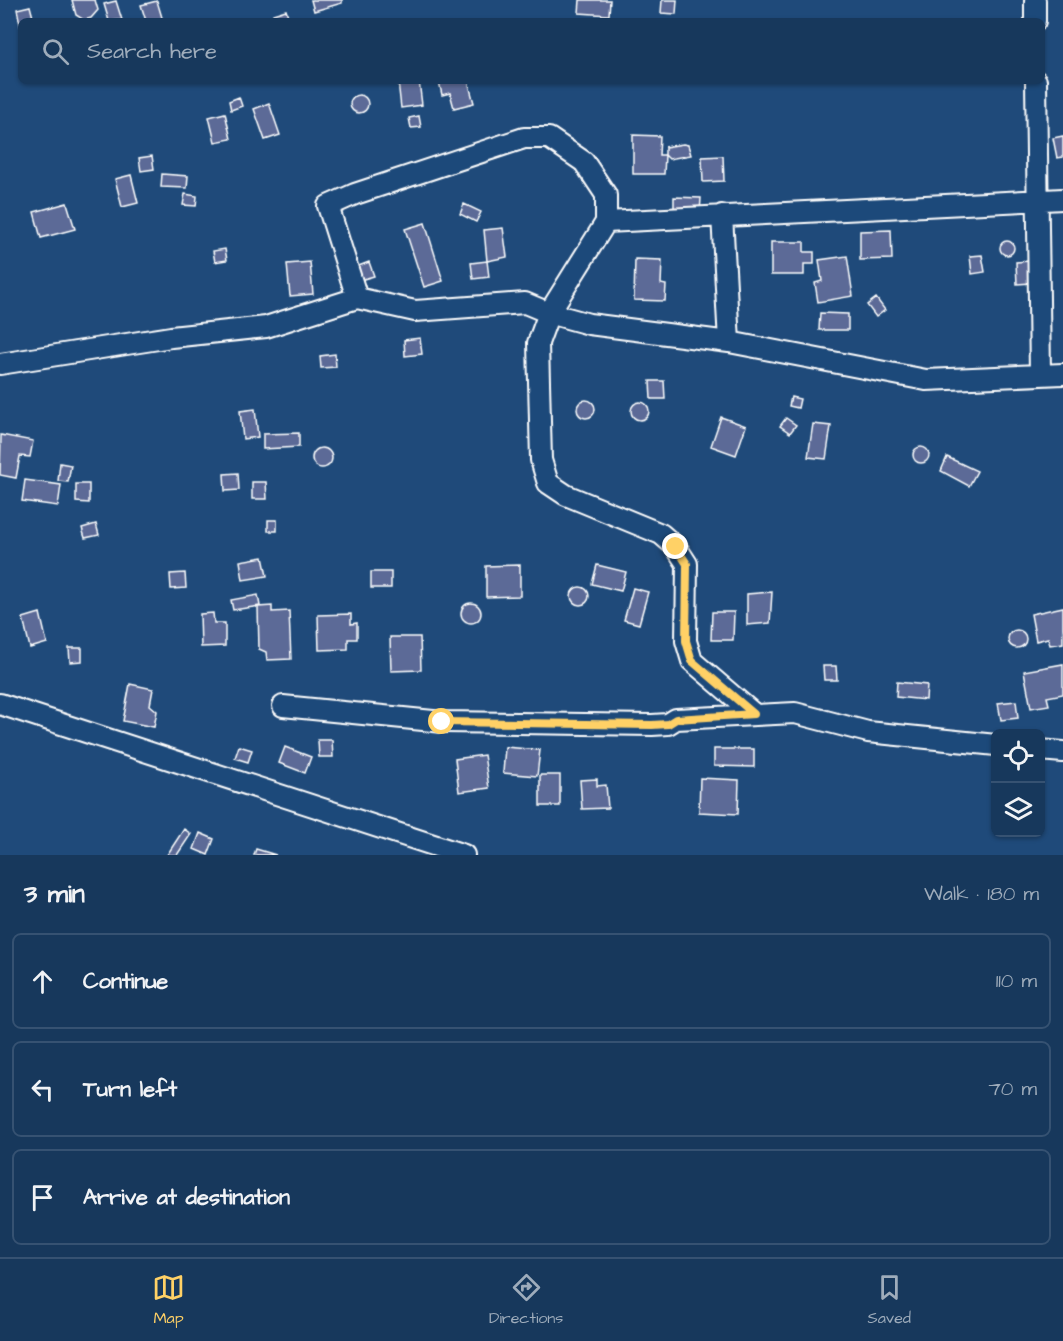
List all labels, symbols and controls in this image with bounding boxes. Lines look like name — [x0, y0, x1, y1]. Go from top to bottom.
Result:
search box — [18, 18, 1045, 84]
icon: search — [39, 35, 72, 68]
text: Search here — [87, 36, 217, 67]
route end — [662, 533, 688, 559]
route start — [428, 708, 454, 734]
map controls — [991, 729, 1045, 837]
button: locate — [991, 729, 1045, 783]
button: layers — [991, 783, 1045, 837]
text: 3 min — [24, 876, 85, 912]
text: Walk · 180 m — [924, 880, 1039, 908]
icon: ahead — [26, 965, 59, 998]
text: Continue — [83, 966, 168, 997]
text: 110 m — [996, 967, 1037, 995]
icon: left — [26, 1073, 59, 1106]
text: Turn left — [83, 1074, 177, 1105]
text: 70 m — [989, 1075, 1037, 1103]
icon: arrive — [26, 1181, 59, 1214]
text: Arrive at destination — [83, 1182, 290, 1213]
tab: Map — [152, 1271, 185, 1329]
tab: Directions — [489, 1271, 563, 1329]
tab: Saved — [867, 1271, 911, 1329]

